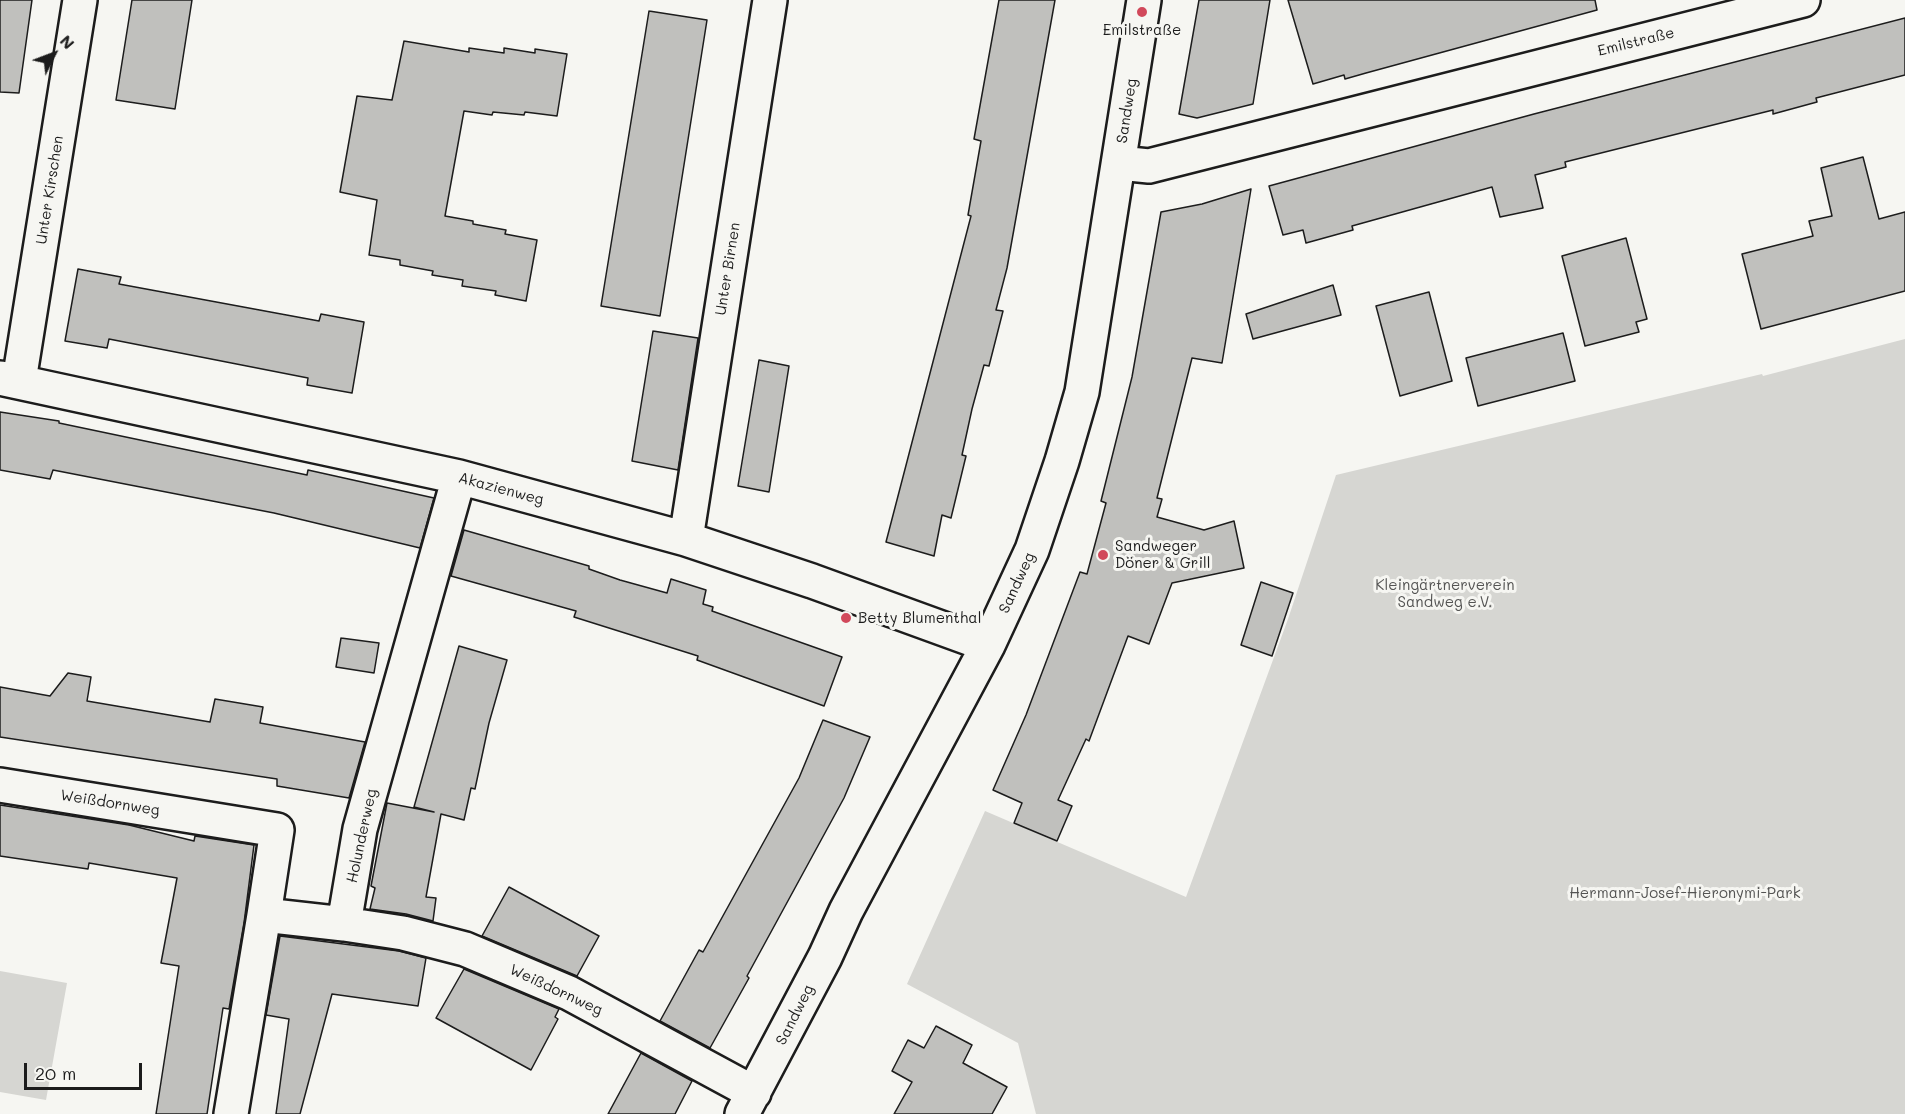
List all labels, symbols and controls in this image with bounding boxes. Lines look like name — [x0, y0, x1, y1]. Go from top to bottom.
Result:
marker: Emilstraße — [1135, 5, 1149, 19]
place label: Emilstraße — [1103, 21, 1181, 39]
north arrow — [24, 24, 84, 84]
street label: Emilstraße — [1596, 24, 1676, 60]
text: N — [56, 30, 80, 53]
street label: Sandweg — [1113, 77, 1141, 145]
street label: Unter Kirschen — [33, 134, 67, 246]
street label: Unter Birnen — [712, 221, 744, 317]
street label: Akazienweg — [456, 469, 546, 509]
place label: Sandweger Döner & Grill — [1115, 537, 1211, 572]
marker: Sandweger Döner & Grill — [1096, 548, 1110, 562]
street label: Sandweg — [995, 550, 1039, 616]
park label: Kleingärtnerverein Sandweg e.V. — [1375, 576, 1515, 611]
place label: Betty Blumenthal — [858, 609, 981, 627]
marker: Betty Blumenthal — [839, 611, 853, 625]
street label: Weißdornweg — [59, 786, 161, 820]
street label: Holunderweg — [343, 787, 381, 885]
park label: Hermann-Josef-Hieronymi-Park — [1569, 884, 1801, 902]
street label: Weißdornweg — [507, 961, 605, 1019]
street label: Sandweg — [772, 982, 818, 1048]
scale bar — [27, 1051, 146, 1089]
text: 20 m — [35, 1061, 76, 1085]

